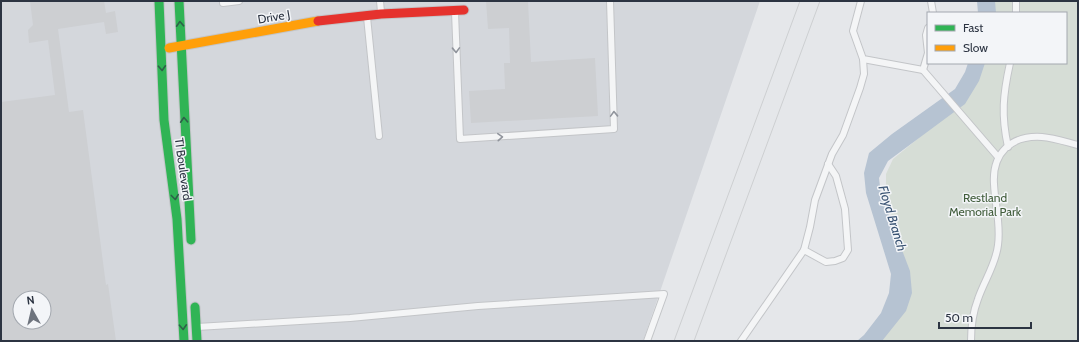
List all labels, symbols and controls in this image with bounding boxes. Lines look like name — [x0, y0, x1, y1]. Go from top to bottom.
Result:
street label: Drive J — [257, 6, 291, 27]
legend — [927, 12, 1067, 64]
text: Fast — [963, 20, 983, 35]
one-way arrow — [176, 21, 185, 27]
text: Slow — [963, 40, 988, 55]
one-way arrow — [452, 47, 461, 53]
one-way arrow — [157, 65, 166, 71]
one-way arrow — [610, 111, 618, 117]
one-way arrow — [180, 117, 189, 123]
one-way arrow — [497, 132, 503, 141]
street label: TI Boulevard — [172, 137, 195, 201]
water label: Floyd Branch — [875, 183, 911, 253]
park label: Restland Memorial Park — [949, 190, 1022, 219]
one-way arrow — [170, 194, 179, 200]
north arrow — [12, 290, 52, 330]
text: N — [26, 293, 35, 308]
scale bar — [939, 304, 1031, 330]
text: 50 m — [945, 310, 973, 325]
one-way arrow — [179, 324, 188, 330]

